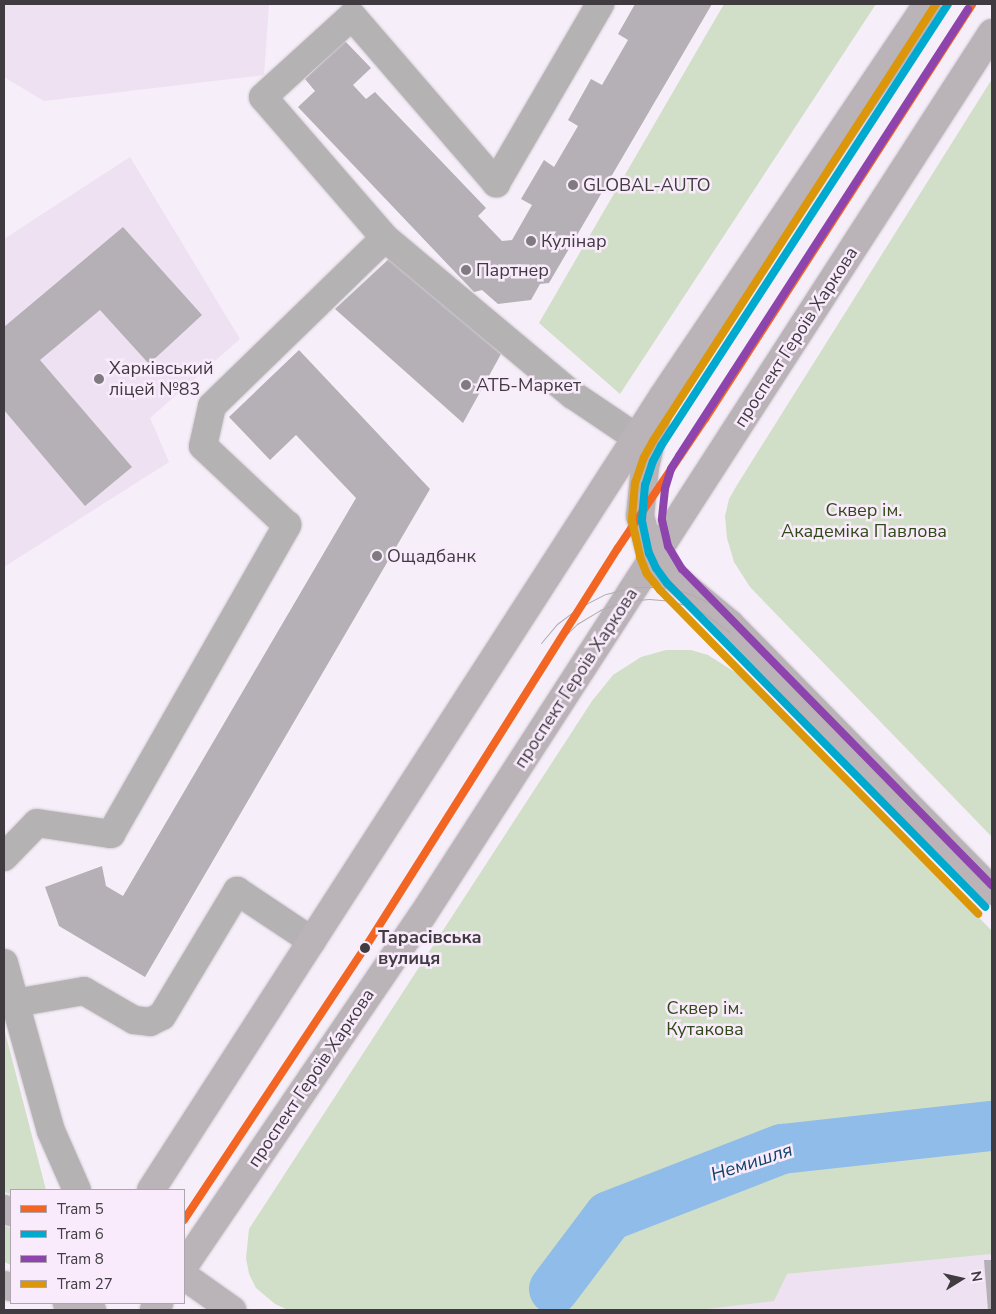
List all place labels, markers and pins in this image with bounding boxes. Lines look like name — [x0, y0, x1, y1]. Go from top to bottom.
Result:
place label: GLOBAL-AUTO — [583, 174, 711, 196]
marker: GLOBAL-AUTO — [567, 179, 579, 191]
place label: Кулінар — [541, 230, 607, 252]
marker: Кулінар — [525, 235, 537, 247]
place label: Партнер — [476, 259, 549, 281]
marker: Партнер — [460, 264, 472, 276]
place label: Харківський ліцей №83 — [109, 358, 213, 400]
marker: Харківський ліцей №83 — [93, 373, 105, 385]
place label: АТБ-Маркет — [476, 374, 581, 396]
marker: АТБ-Маркет — [460, 379, 472, 391]
place label: Ощадбанк — [387, 545, 476, 567]
marker: Ощадбанк — [371, 550, 383, 562]
place label: Тарасівська вулиця — [378, 927, 482, 970]
marker: Тарасівська вулиця — [356, 939, 374, 957]

